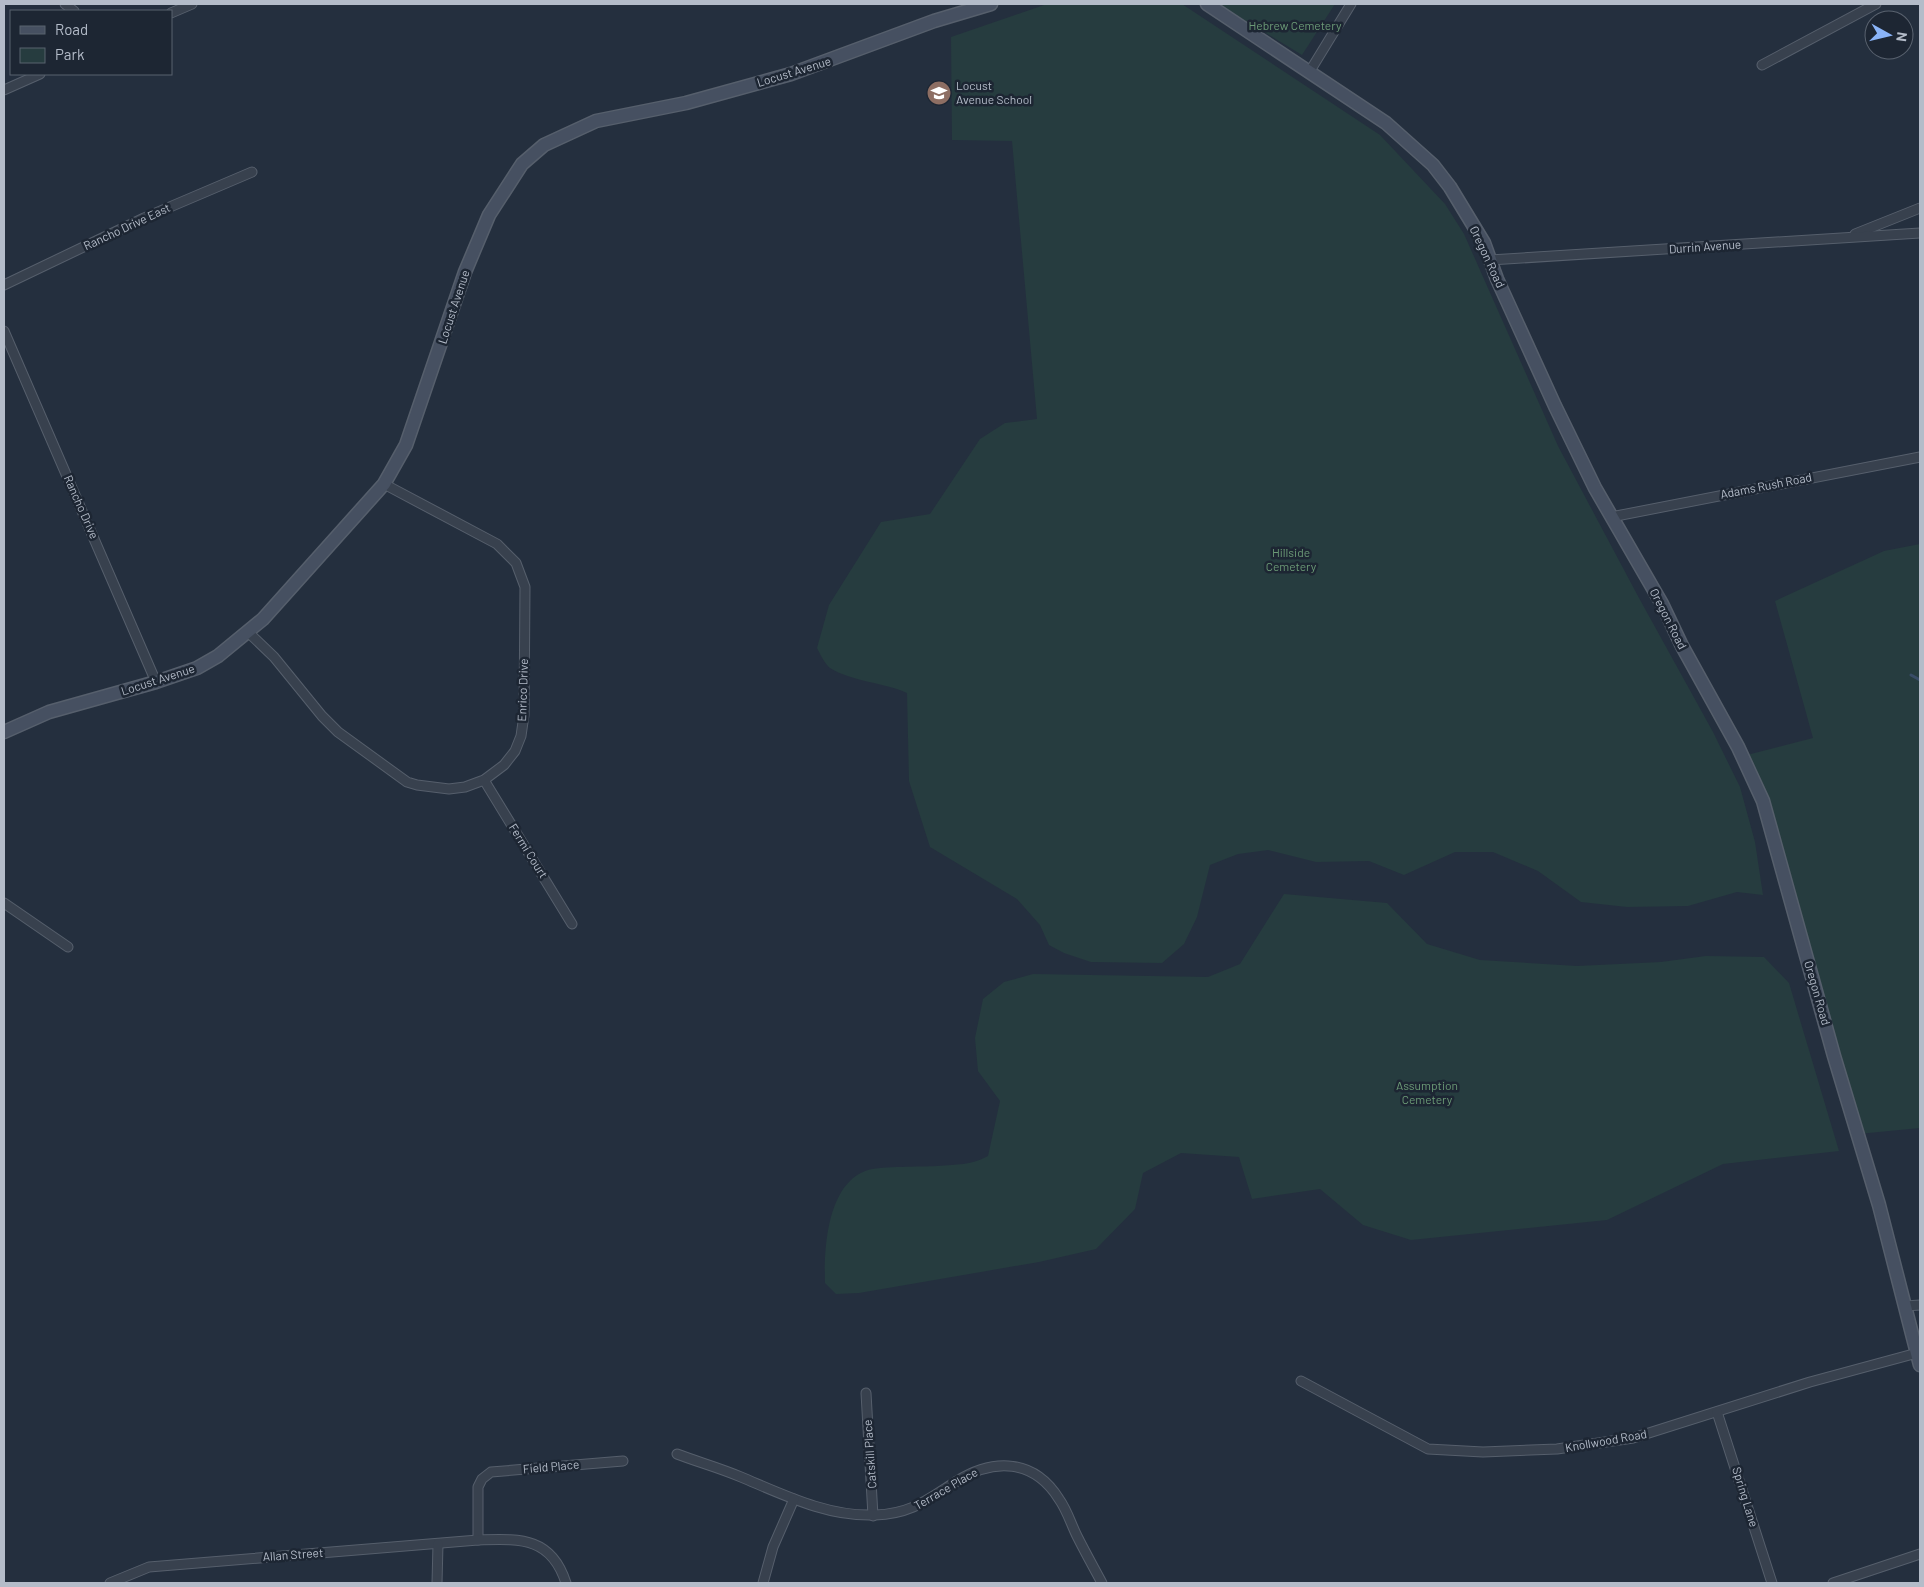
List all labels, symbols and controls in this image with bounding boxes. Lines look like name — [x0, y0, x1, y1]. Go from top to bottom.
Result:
legend — [10, 10, 172, 75]
north arrow — [1864, 10, 1914, 60]
park label: Hebrew Cemetery — [1248, 18, 1342, 32]
text: Road — [55, 20, 88, 38]
text: N — [1893, 31, 1911, 43]
text: Park — [55, 45, 85, 63]
street label: Locust Avenue — [755, 53, 832, 89]
place label: Locust Avenue School — [956, 78, 1032, 106]
school or university icon: Locust Avenue School — [926, 80, 952, 106]
street label: Rancho Drive East — [81, 200, 172, 252]
street label: Oregon Road — [1468, 223, 1508, 290]
street label: Durrin Avenue — [1668, 236, 1742, 256]
street label: Locust Avenue — [435, 268, 472, 345]
street label: Adams Rush Road — [1719, 469, 1813, 501]
street label: Rancho Drive — [62, 473, 102, 541]
park label: Hillside Cemetery — [1266, 545, 1317, 573]
street label: Oregon Road — [1648, 586, 1690, 651]
street label: Enrico Drive — [514, 658, 530, 722]
street label: Locust Avenue — [119, 661, 196, 698]
street label: Fermi Court — [507, 821, 551, 880]
street label: Oregon Road — [1802, 959, 1834, 1027]
park label: Assumption Cemetery — [1396, 1078, 1458, 1106]
street label: Catskill Place — [860, 1419, 878, 1489]
street label: Knollwood Road — [1564, 1426, 1648, 1454]
street label: Field Place — [522, 1457, 580, 1475]
street label: Terrace Place — [911, 1464, 980, 1512]
street label: Spring Lane — [1730, 1465, 1762, 1528]
street label: Allan Street — [262, 1545, 324, 1563]

